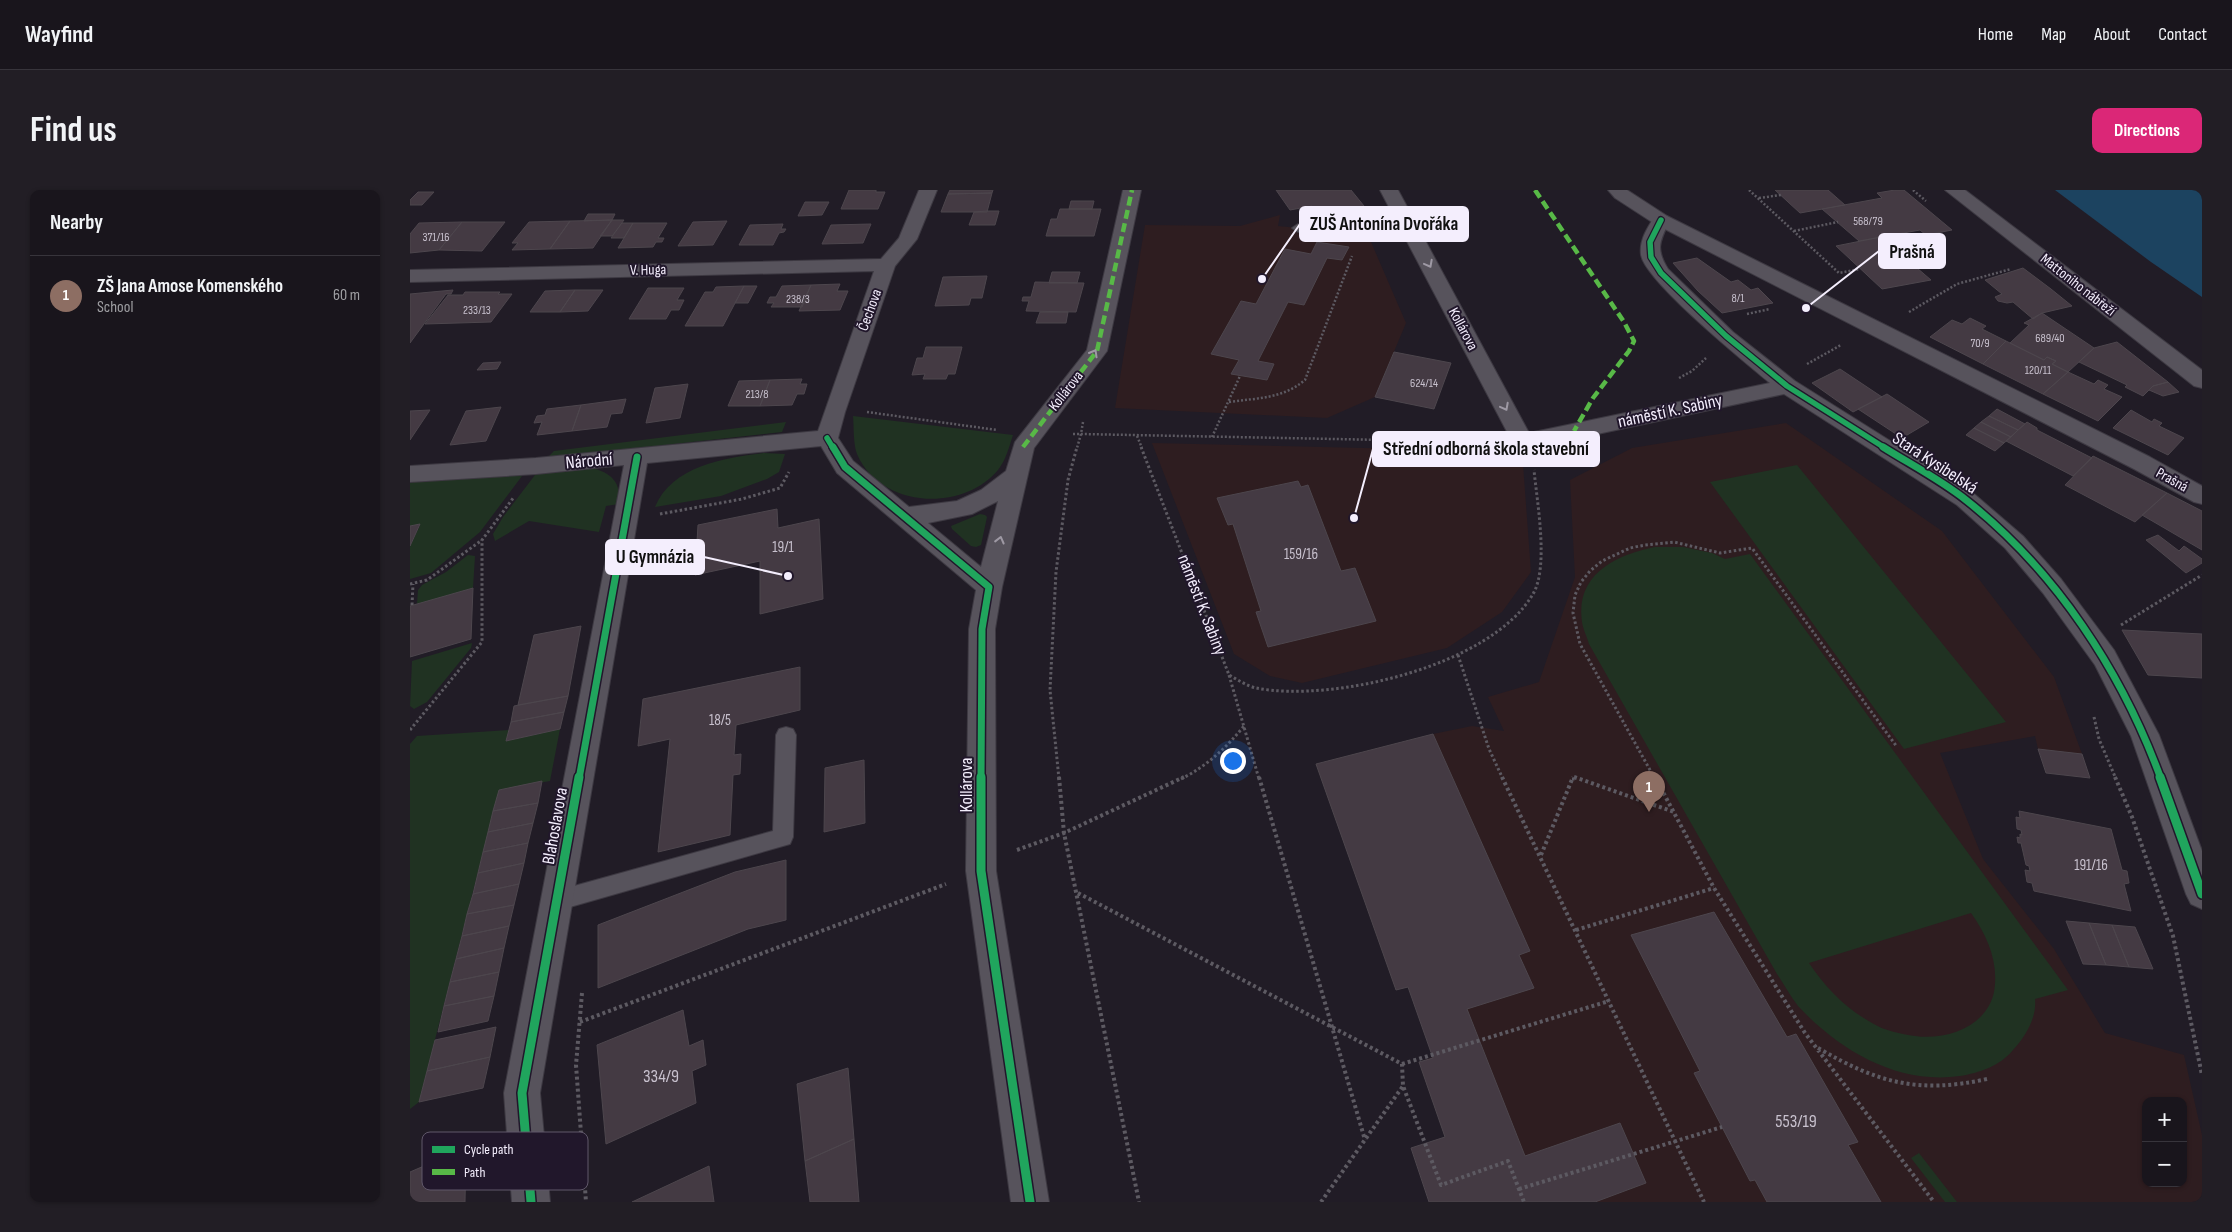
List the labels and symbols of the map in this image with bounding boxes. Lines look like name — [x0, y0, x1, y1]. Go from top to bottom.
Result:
callout: ZUŠ Antonína Dvořáka — [1300, 207, 1468, 241]
text: ZUŠ Antonína Dvořáka — [1310, 213, 1458, 236]
house number: 568/79 — [1853, 214, 1883, 229]
house number: 371/16 — [422, 230, 450, 245]
callout: Prašná — [1879, 234, 1945, 268]
text: Prašná — [1889, 241, 1935, 264]
street label: Mattoniho nábřeží — [2036, 250, 2120, 321]
one-way arrow — [1423, 258, 1433, 267]
street label: V. Huga — [630, 260, 667, 280]
street label: Čechova — [854, 286, 886, 333]
house number: 8/1 — [1732, 291, 1745, 306]
house number: 238/3 — [786, 292, 810, 307]
house number: 233/13 — [463, 303, 491, 318]
street label: Kollárova — [1444, 304, 1482, 354]
house number: 689/40 — [2035, 331, 2065, 346]
house number: 70/9 — [1971, 336, 1989, 351]
one-way arrow — [1088, 349, 1098, 358]
house number: 120/11 — [2025, 363, 2052, 378]
street label: Kollárova — [1044, 367, 1088, 415]
house number: 624/14 — [1410, 376, 1438, 391]
house number: 213/8 — [746, 387, 768, 402]
street label: náměstí K. Sabiny — [1616, 390, 1724, 432]
one-way arrow — [1498, 402, 1508, 411]
street label: Stará Kysibelská — [1888, 428, 1982, 498]
callout: Střední odborná škola stavební — [1373, 432, 1599, 466]
text: Střední odborná škola stavební — [1383, 438, 1589, 461]
street label: Národní — [565, 448, 614, 474]
street label: Prašná — [2153, 464, 2192, 497]
one-way arrow — [994, 535, 1005, 544]
house number: 19/1 — [772, 538, 795, 557]
callout: U Gymnázia — [606, 540, 704, 574]
house number: 159/16 — [1284, 545, 1318, 564]
text: U Gymnázia — [616, 546, 694, 569]
street label: náměstí K. Sabiny — [1173, 552, 1231, 658]
house number: 18/5 — [709, 711, 731, 730]
your location — [1220, 748, 1246, 774]
street label: Kollárova — [956, 758, 977, 812]
pin: 1 — [1633, 771, 1665, 812]
street label: Blahoslavova — [538, 786, 572, 866]
house number: 191/16 — [2074, 856, 2108, 875]
house number: 334/9 — [643, 1066, 679, 1087]
house number: 553/19 — [1775, 1111, 1817, 1132]
legend — [422, 1132, 588, 1190]
text: Cycle path — [464, 1141, 514, 1158]
text: Path — [464, 1164, 485, 1181]

